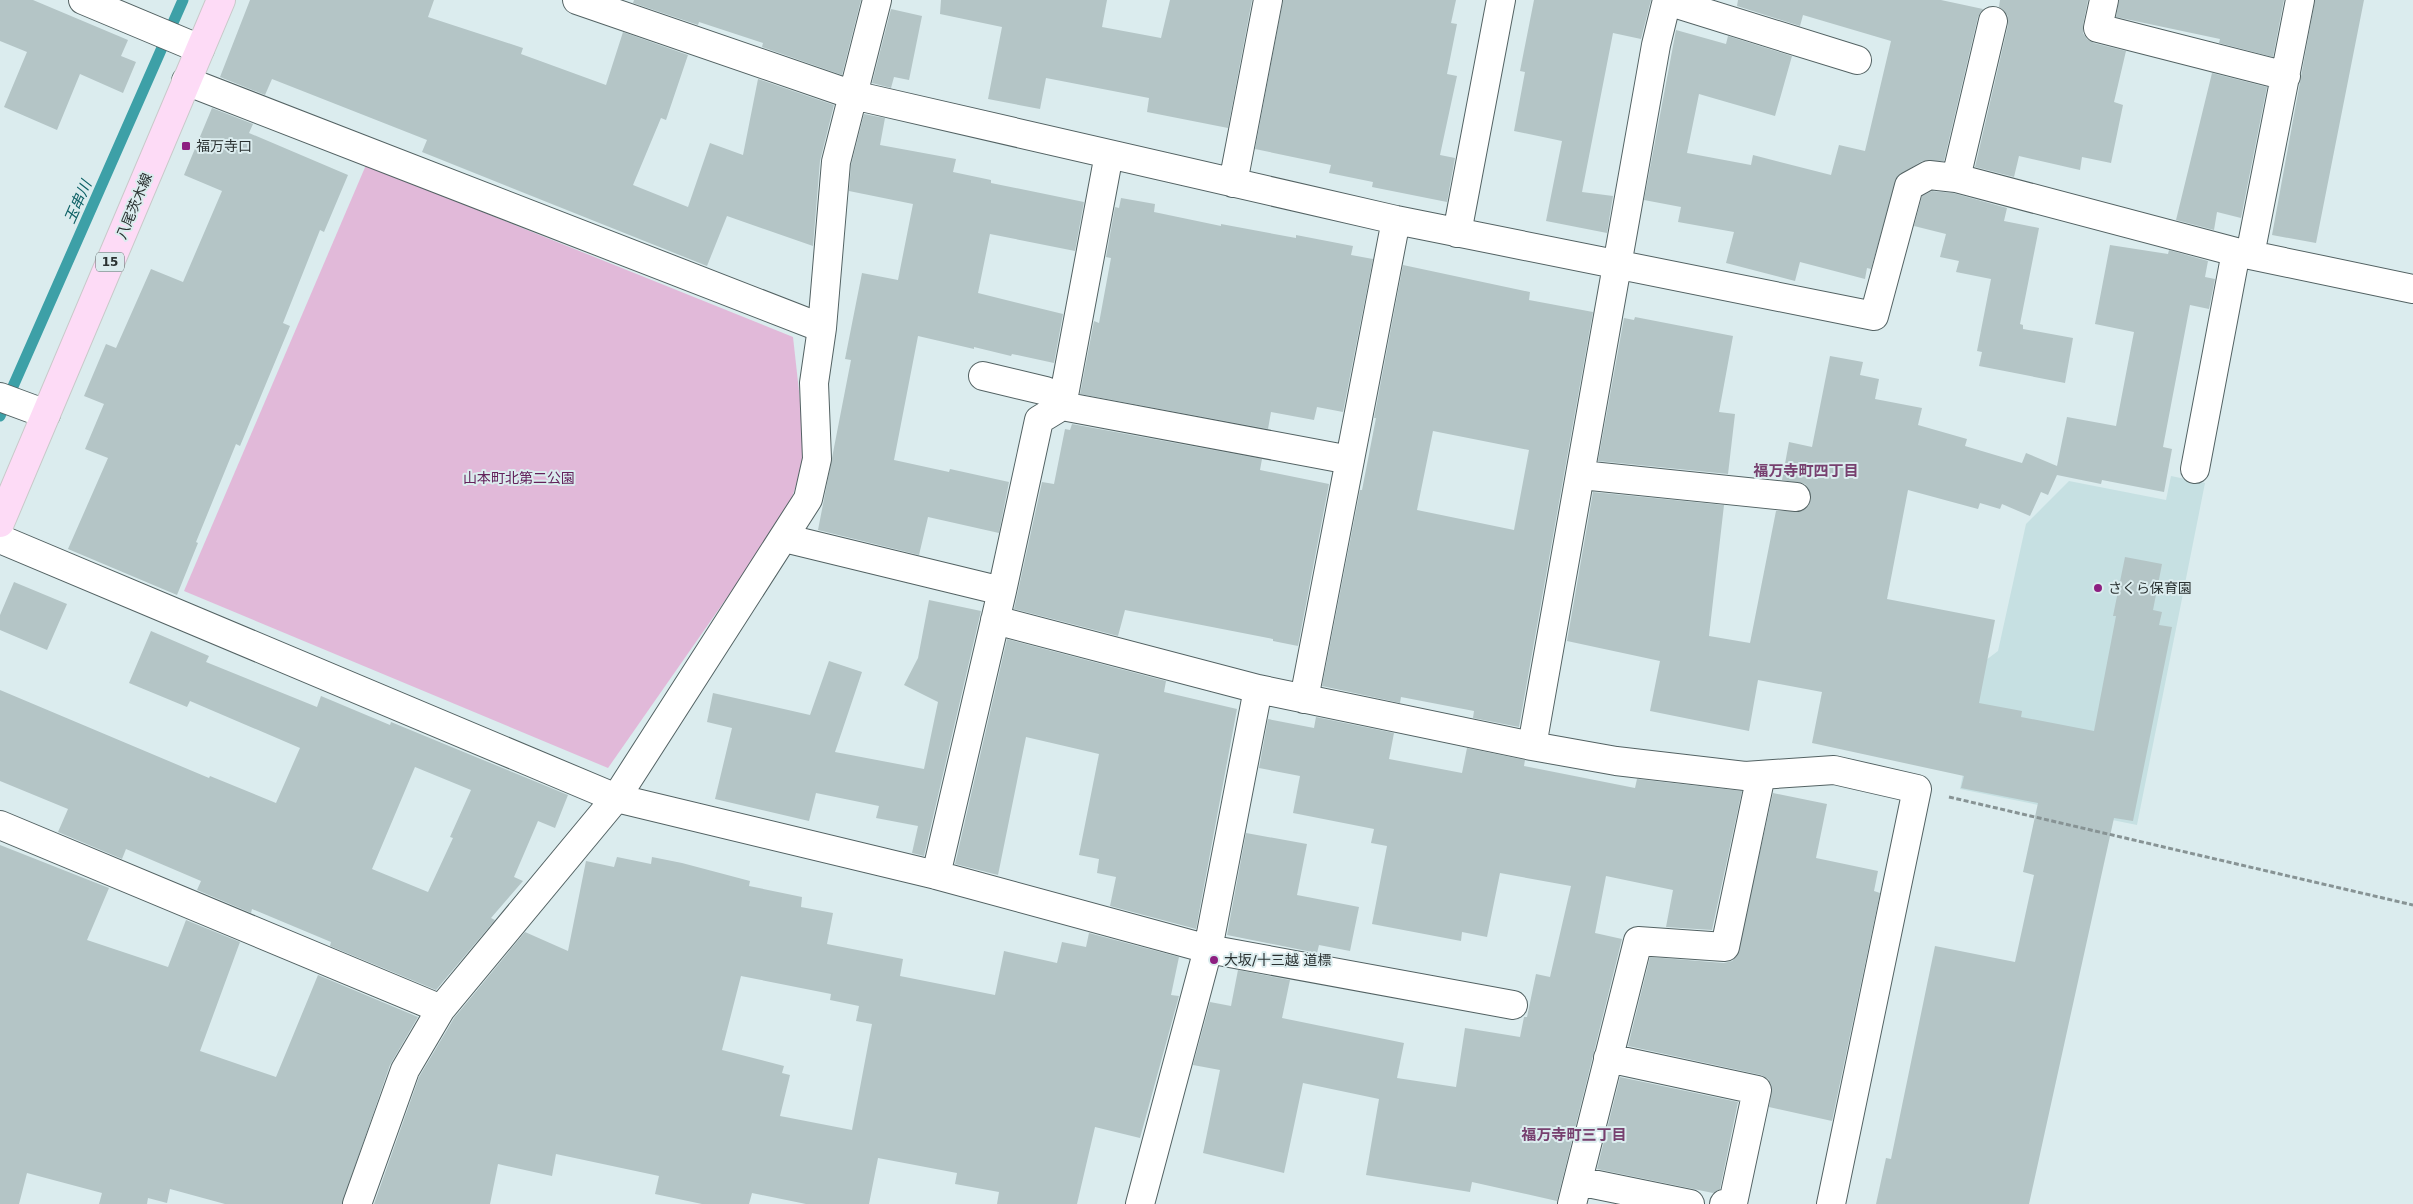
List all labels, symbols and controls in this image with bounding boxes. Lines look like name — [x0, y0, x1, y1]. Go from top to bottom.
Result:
place label: 福万寺口 — [196, 138, 252, 154]
marker: 福万寺口 — [180, 140, 192, 152]
street label: 八尾茨木線 — [113, 171, 155, 241]
water label: 玉串川 — [61, 176, 96, 226]
road number: 15 — [96, 252, 124, 272]
district label: 福万寺町四丁目 — [1752, 462, 1859, 480]
park label: 山本町北第二公園 — [463, 470, 575, 486]
place label: さくら保育園 — [2108, 580, 2192, 596]
marker: さくら保育園 — [2092, 582, 2104, 594]
place label: 大坂/十三越 道標 — [1224, 952, 1331, 968]
marker: 大坂/十三越 道標 — [1208, 954, 1220, 966]
district label: 福万寺町三丁目 — [1520, 1126, 1627, 1144]

